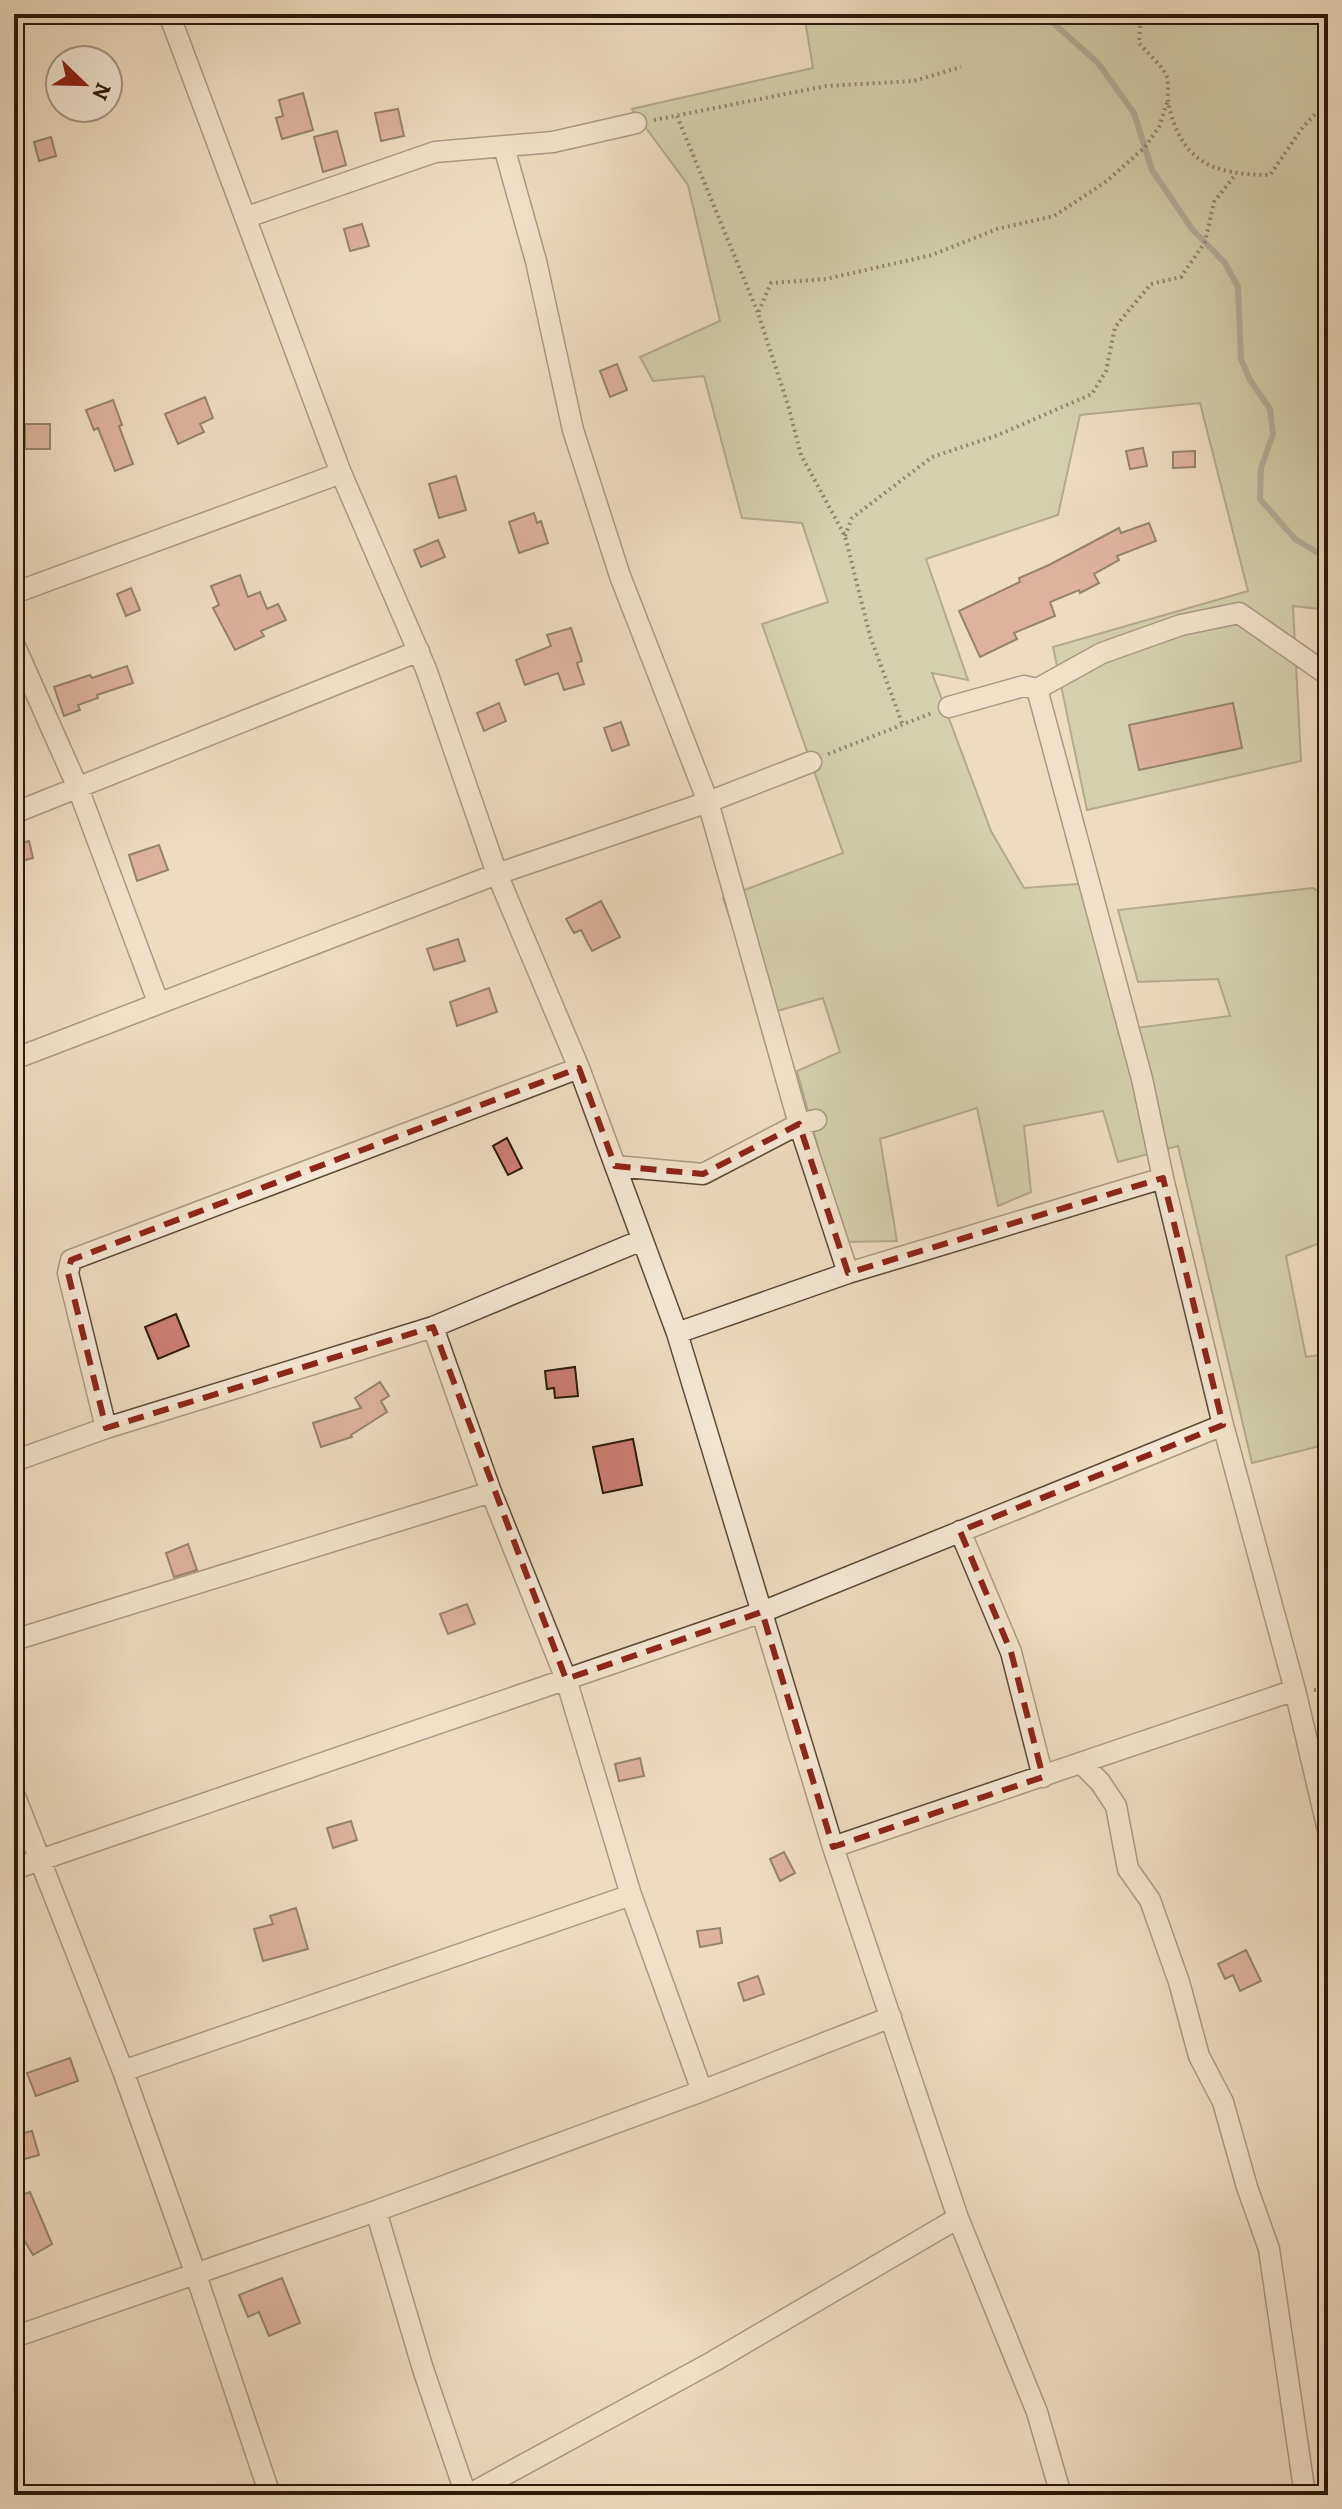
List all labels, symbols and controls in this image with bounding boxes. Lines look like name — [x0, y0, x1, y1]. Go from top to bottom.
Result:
north arrow — [44, 44, 124, 124]
text: N — [85, 78, 118, 105]

